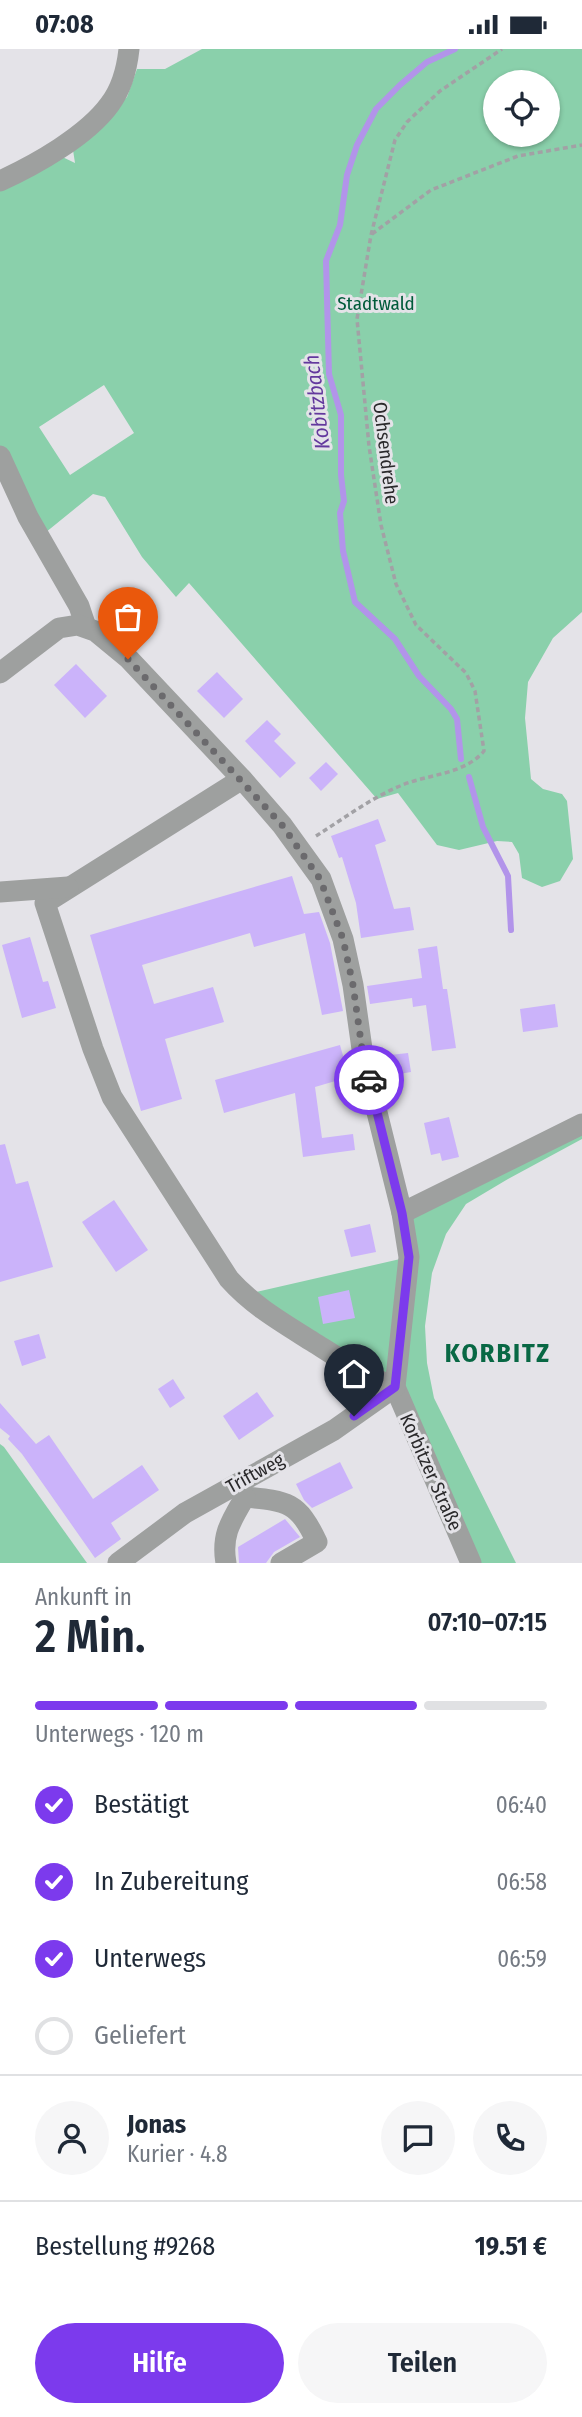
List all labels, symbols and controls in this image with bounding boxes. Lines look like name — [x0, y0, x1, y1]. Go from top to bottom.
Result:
text: 07:08 — [35, 9, 94, 40]
map controls — [483, 70, 560, 147]
button: locate — [483, 70, 560, 147]
park label: Stadtwald — [337, 292, 415, 315]
water label: Kobitzbach — [298, 353, 336, 451]
street label: Ochsendrehe — [368, 401, 404, 505]
pin — [98, 587, 158, 659]
icon: bag — [109, 598, 147, 636]
courier — [334, 1045, 404, 1115]
icon: car — [350, 1061, 388, 1099]
district label: KORBITZ — [445, 1338, 551, 1369]
pin — [324, 1344, 384, 1416]
icon: home — [335, 1355, 373, 1393]
street label: Korbitzer Straße — [395, 1410, 467, 1534]
street label: Triftweg — [222, 1448, 288, 1498]
text: Ankunft in — [35, 1583, 132, 1611]
text: 07:10–07:15 — [428, 1607, 547, 1638]
text: 2 Min. — [35, 1609, 145, 1664]
text: Unterwegs · 120 m — [35, 1720, 204, 1748]
icon: check — [35, 1786, 73, 1824]
text: Bestätigt — [94, 1789, 189, 1820]
text: 06:40 — [496, 1791, 547, 1819]
icon: check — [35, 1863, 73, 1901]
text: In Zubereitung — [94, 1866, 248, 1897]
text: 06:58 — [497, 1868, 547, 1896]
icon: check — [35, 1940, 73, 1978]
text: Unterwegs — [94, 1943, 206, 1974]
text: 06:59 — [497, 1945, 547, 1973]
text: Geliefert — [94, 2020, 186, 2051]
button: person — [35, 2101, 109, 2175]
button: chat — [381, 2101, 455, 2175]
button: phone — [473, 2101, 547, 2175]
text: Jonas — [127, 2109, 186, 2140]
text: Kurier · 4.8 — [127, 2140, 227, 2168]
text: Bestellung #9268 — [35, 2231, 215, 2262]
text: 19.51 € — [475, 2231, 547, 2262]
button: Hilfe — [35, 2323, 284, 2403]
button: Teilen — [298, 2323, 547, 2403]

